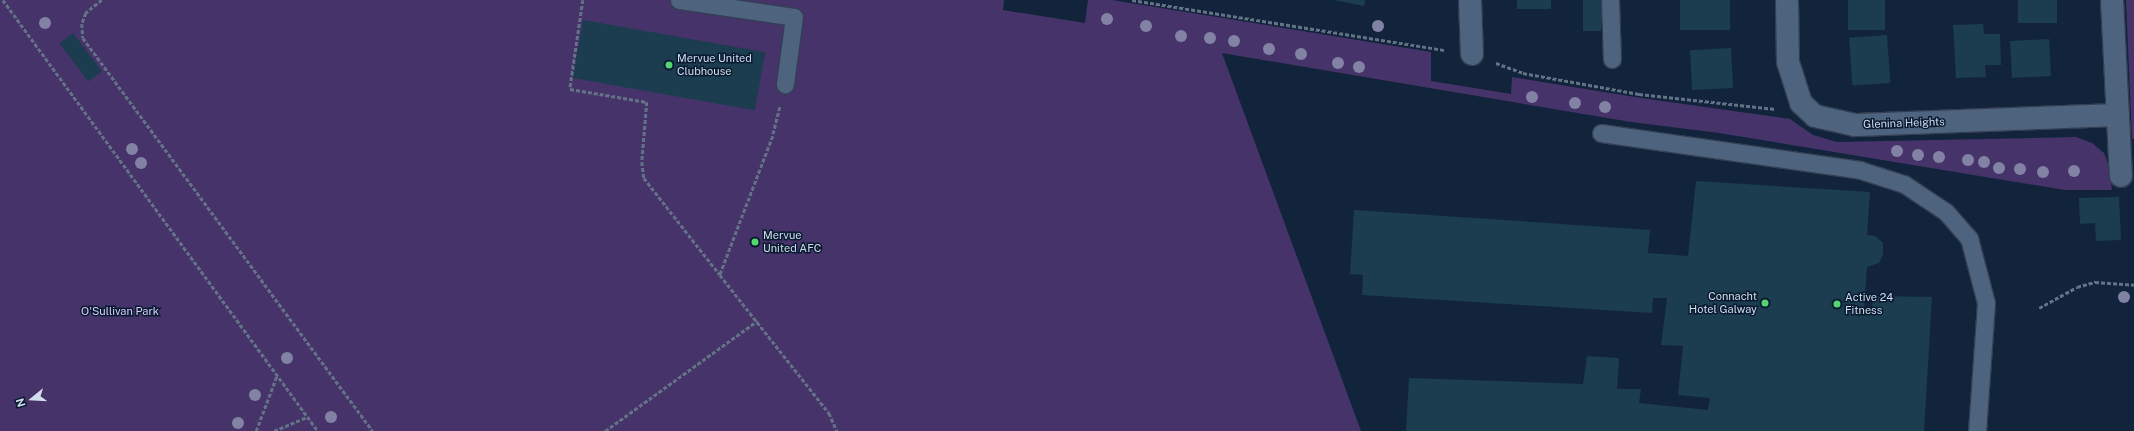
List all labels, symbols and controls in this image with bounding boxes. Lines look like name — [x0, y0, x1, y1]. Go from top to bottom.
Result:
place label: Mervue United Clubhouse — [677, 52, 752, 78]
marker: Mervue United Clubhouse — [664, 60, 674, 70]
street label: Glenina Heights — [1863, 115, 1945, 131]
place label: Mervue United AFC — [763, 229, 821, 255]
marker: Mervue United AFC — [750, 237, 760, 247]
place label: Connacht Hotel Galway — [1689, 290, 1757, 316]
place label: Active 24 Fitness — [1845, 291, 1893, 317]
marker: Connacht Hotel Galway — [1760, 298, 1770, 308]
marker: Active 24 Fitness — [1832, 299, 1842, 309]
park label: O'Sullivan Park — [81, 304, 159, 318]
north arrow — [12, 379, 52, 419]
text: N — [14, 397, 28, 409]

